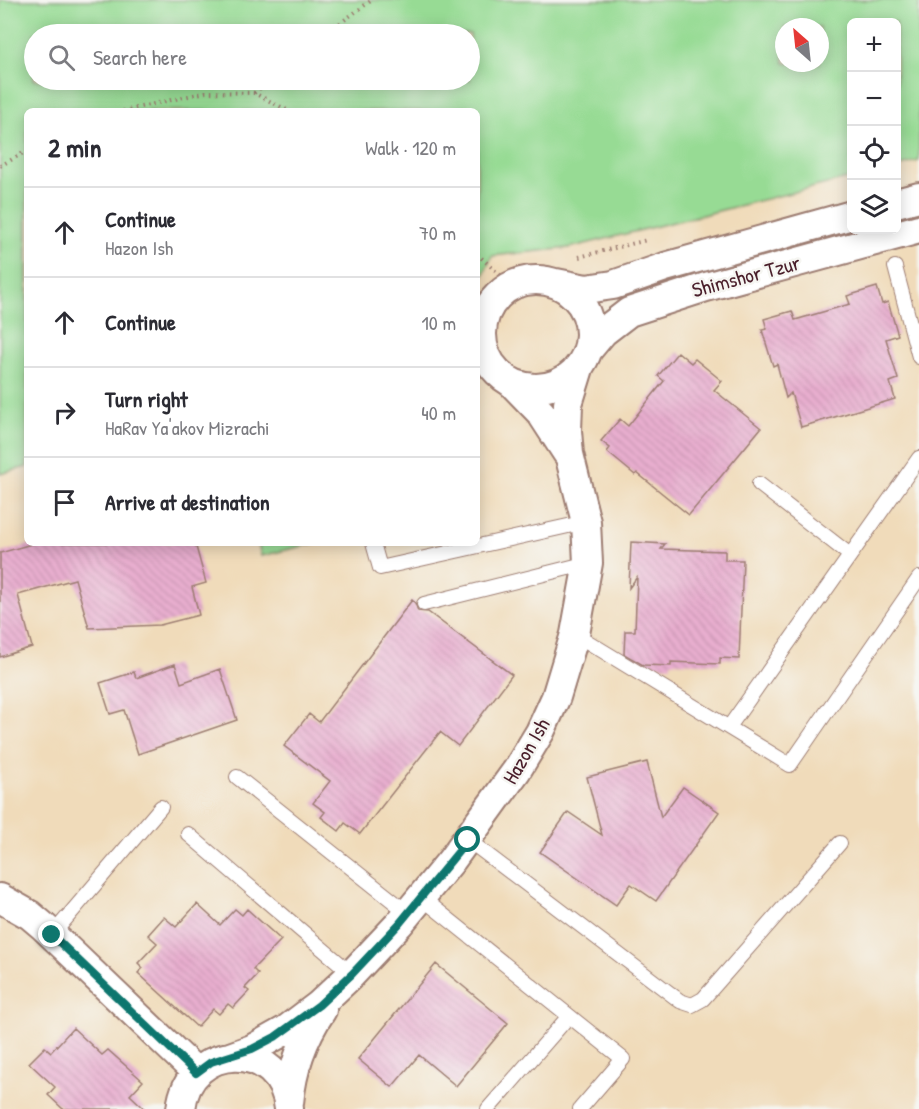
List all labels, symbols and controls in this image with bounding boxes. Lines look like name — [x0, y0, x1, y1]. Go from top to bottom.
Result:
north arrow — [775, 18, 829, 72]
map controls — [847, 18, 901, 234]
button: + — [847, 18, 901, 72]
search box — [24, 24, 480, 90]
icon: search — [45, 41, 78, 74]
text: Search here — [93, 42, 187, 72]
button: − — [847, 72, 901, 126]
button: locate — [847, 126, 901, 180]
text: 2 min — [48, 130, 101, 165]
text: Walk · 120 m — [365, 134, 456, 161]
button: layers — [847, 180, 901, 234]
text: Continue — [105, 204, 176, 234]
icon: ahead — [48, 216, 81, 249]
text: 70 m — [419, 219, 456, 246]
text: Hazon Ish — [105, 234, 173, 261]
street label: Shimshor Tzur — [689, 248, 803, 304]
icon: ahead — [48, 306, 81, 339]
text: Continue — [105, 307, 176, 337]
text: 10 m — [422, 309, 456, 336]
text: Turn right — [105, 384, 188, 414]
icon: right — [48, 396, 81, 429]
text: 40 m — [421, 399, 456, 426]
text: HaRav Ya'akov Mizrachi — [105, 414, 270, 441]
icon: arrive — [48, 486, 81, 519]
text: Arrive at destination — [105, 487, 270, 517]
street label: Hazon Ish — [496, 713, 557, 789]
route start — [454, 826, 480, 852]
route end — [38, 921, 64, 947]

